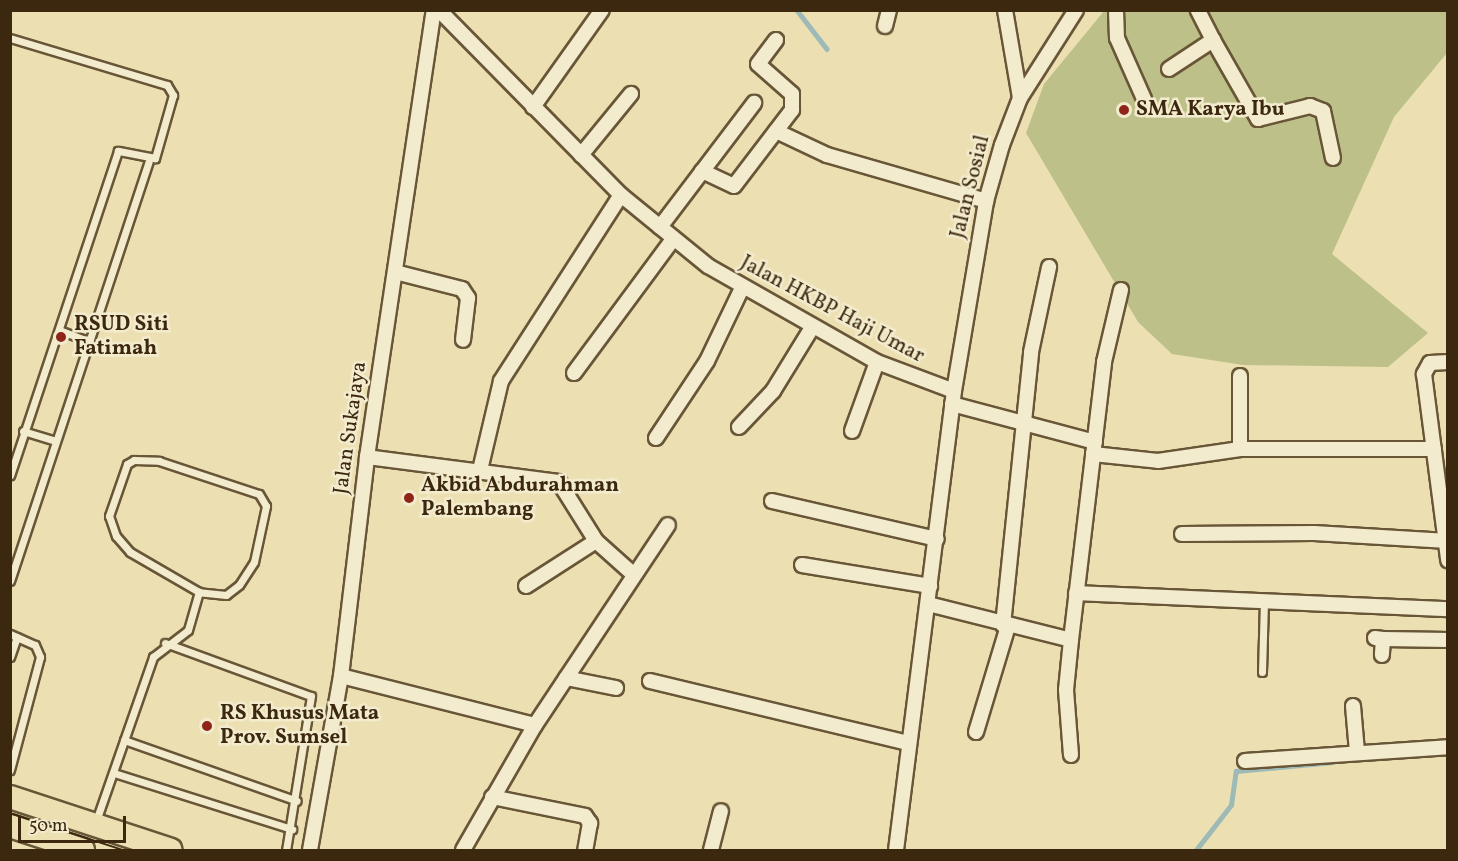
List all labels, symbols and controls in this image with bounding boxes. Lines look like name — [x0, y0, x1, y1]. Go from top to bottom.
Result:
place label: SMA Karya Ibu — [1136, 97, 1284, 123]
marker: SMA Karya Ibu — [1117, 103, 1131, 117]
street label: Jalan Sosial — [946, 133, 996, 241]
street label: Jalan HKBP Haji Umar — [736, 251, 928, 369]
place label: RSUD Siti Fatimah — [74, 312, 169, 362]
marker: RSUD Siti Fatimah — [52, 328, 70, 346]
street label: Jalan Sukajaya — [329, 360, 373, 496]
place label: Akbid Abdurahman Palembang — [421, 473, 619, 523]
marker: Akbid Abdurahman Palembang — [402, 491, 416, 505]
place label: RS Khusus Mata Prov. Sumsel — [220, 701, 379, 751]
marker: RS Khusus Mata Prov. Sumsel — [198, 717, 216, 735]
scale bar — [21, 804, 129, 842]
text: 50 m — [29, 814, 68, 839]

